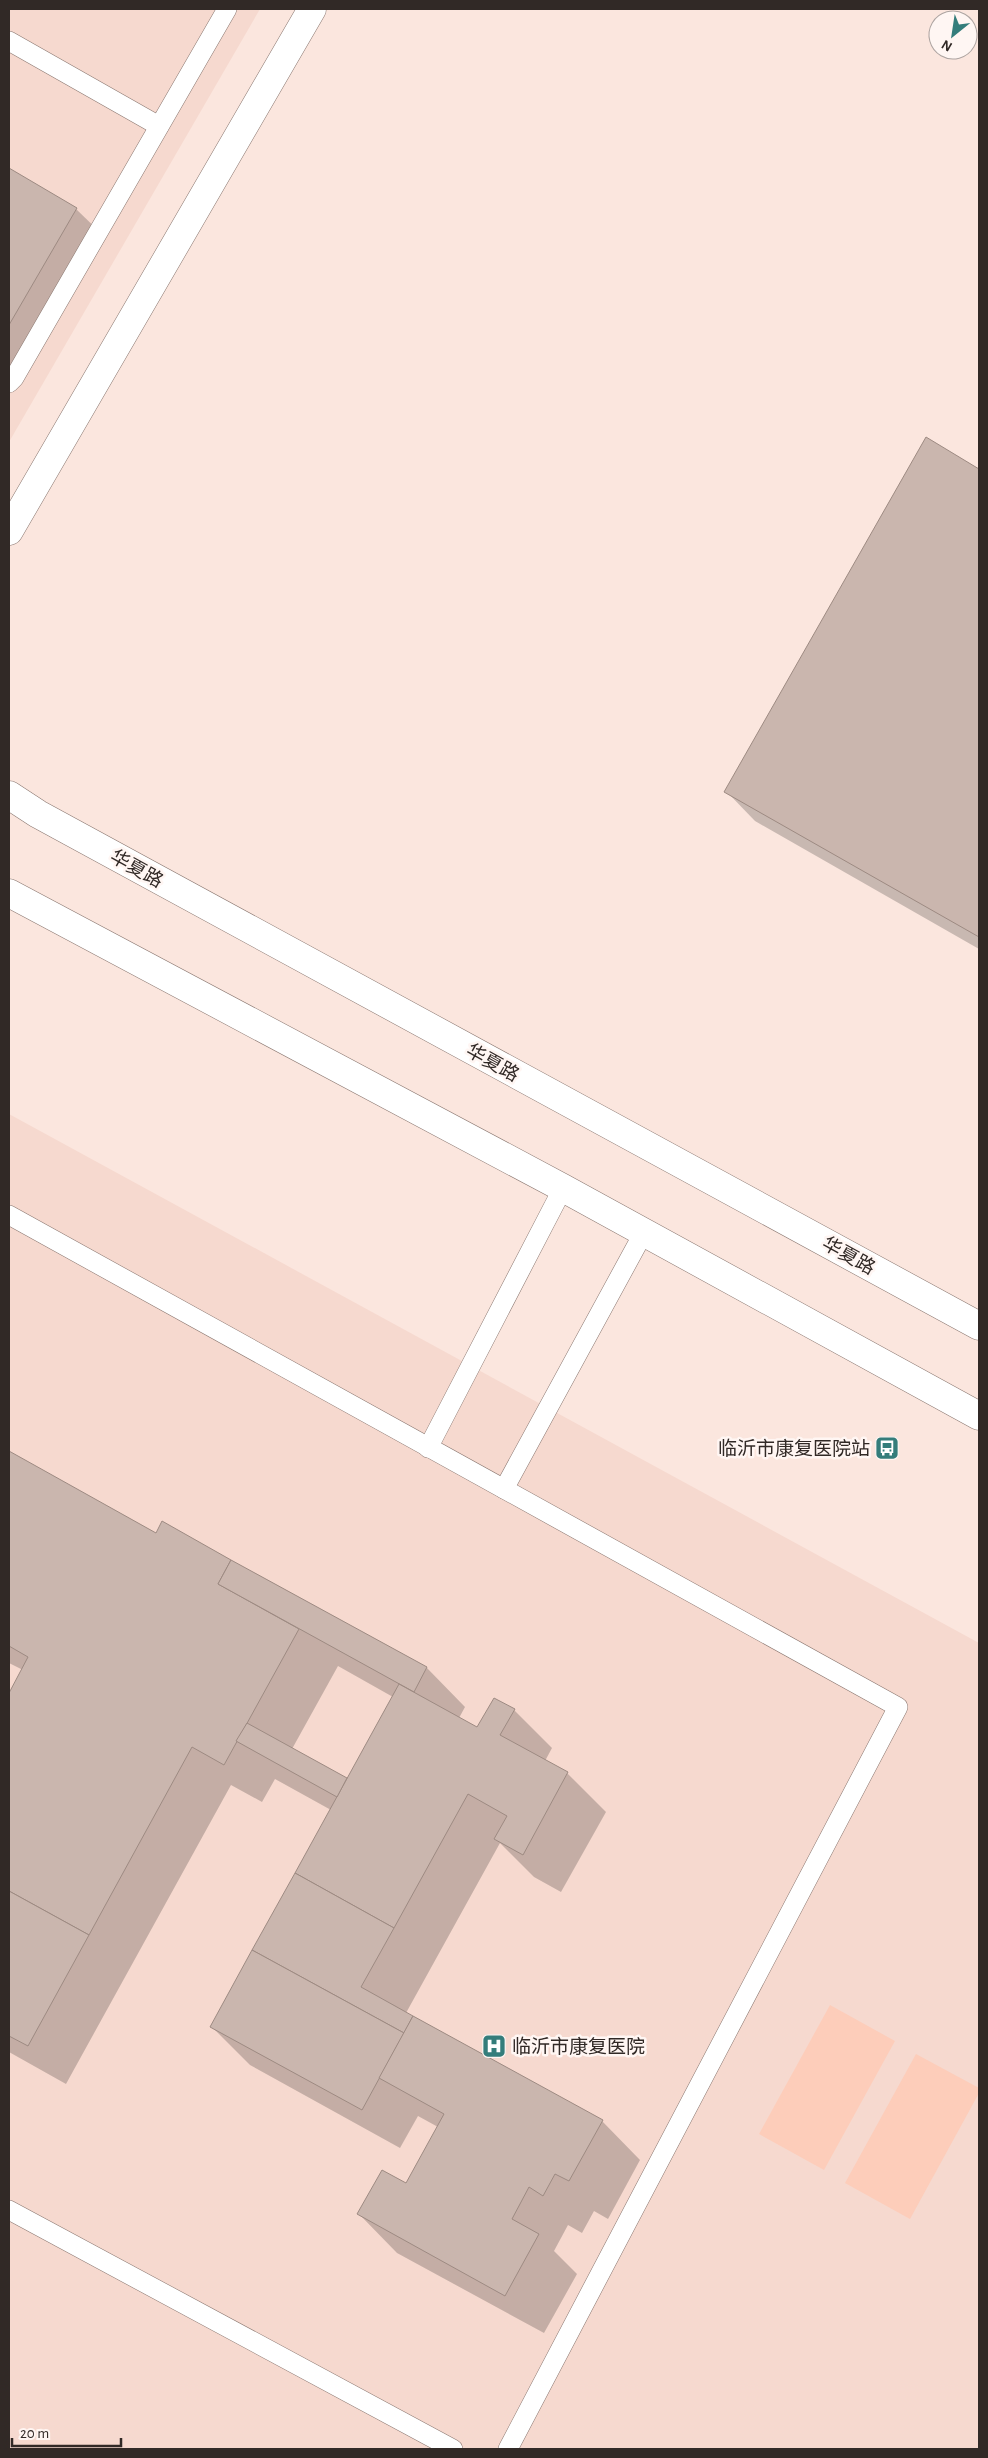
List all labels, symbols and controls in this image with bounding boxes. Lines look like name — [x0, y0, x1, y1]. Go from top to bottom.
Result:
north arrow — [928, 10, 978, 60]
text: N — [939, 37, 955, 54]
street label: 华夏路 — [107, 846, 166, 891]
street label: 华夏路 — [463, 1040, 522, 1085]
street label: 华夏路 — [819, 1233, 878, 1278]
bus stop icon: 临沂市康复医院站 — [874, 1435, 900, 1461]
place label: 临沂市康复医院站 — [718, 1438, 870, 1459]
hospital icon: 临沂市康复医院 — [481, 2033, 507, 2059]
place label: 临沂市康复医院 — [512, 2036, 645, 2057]
scale bar — [12, 2416, 121, 2448]
text: 20 m — [20, 2426, 49, 2441]

